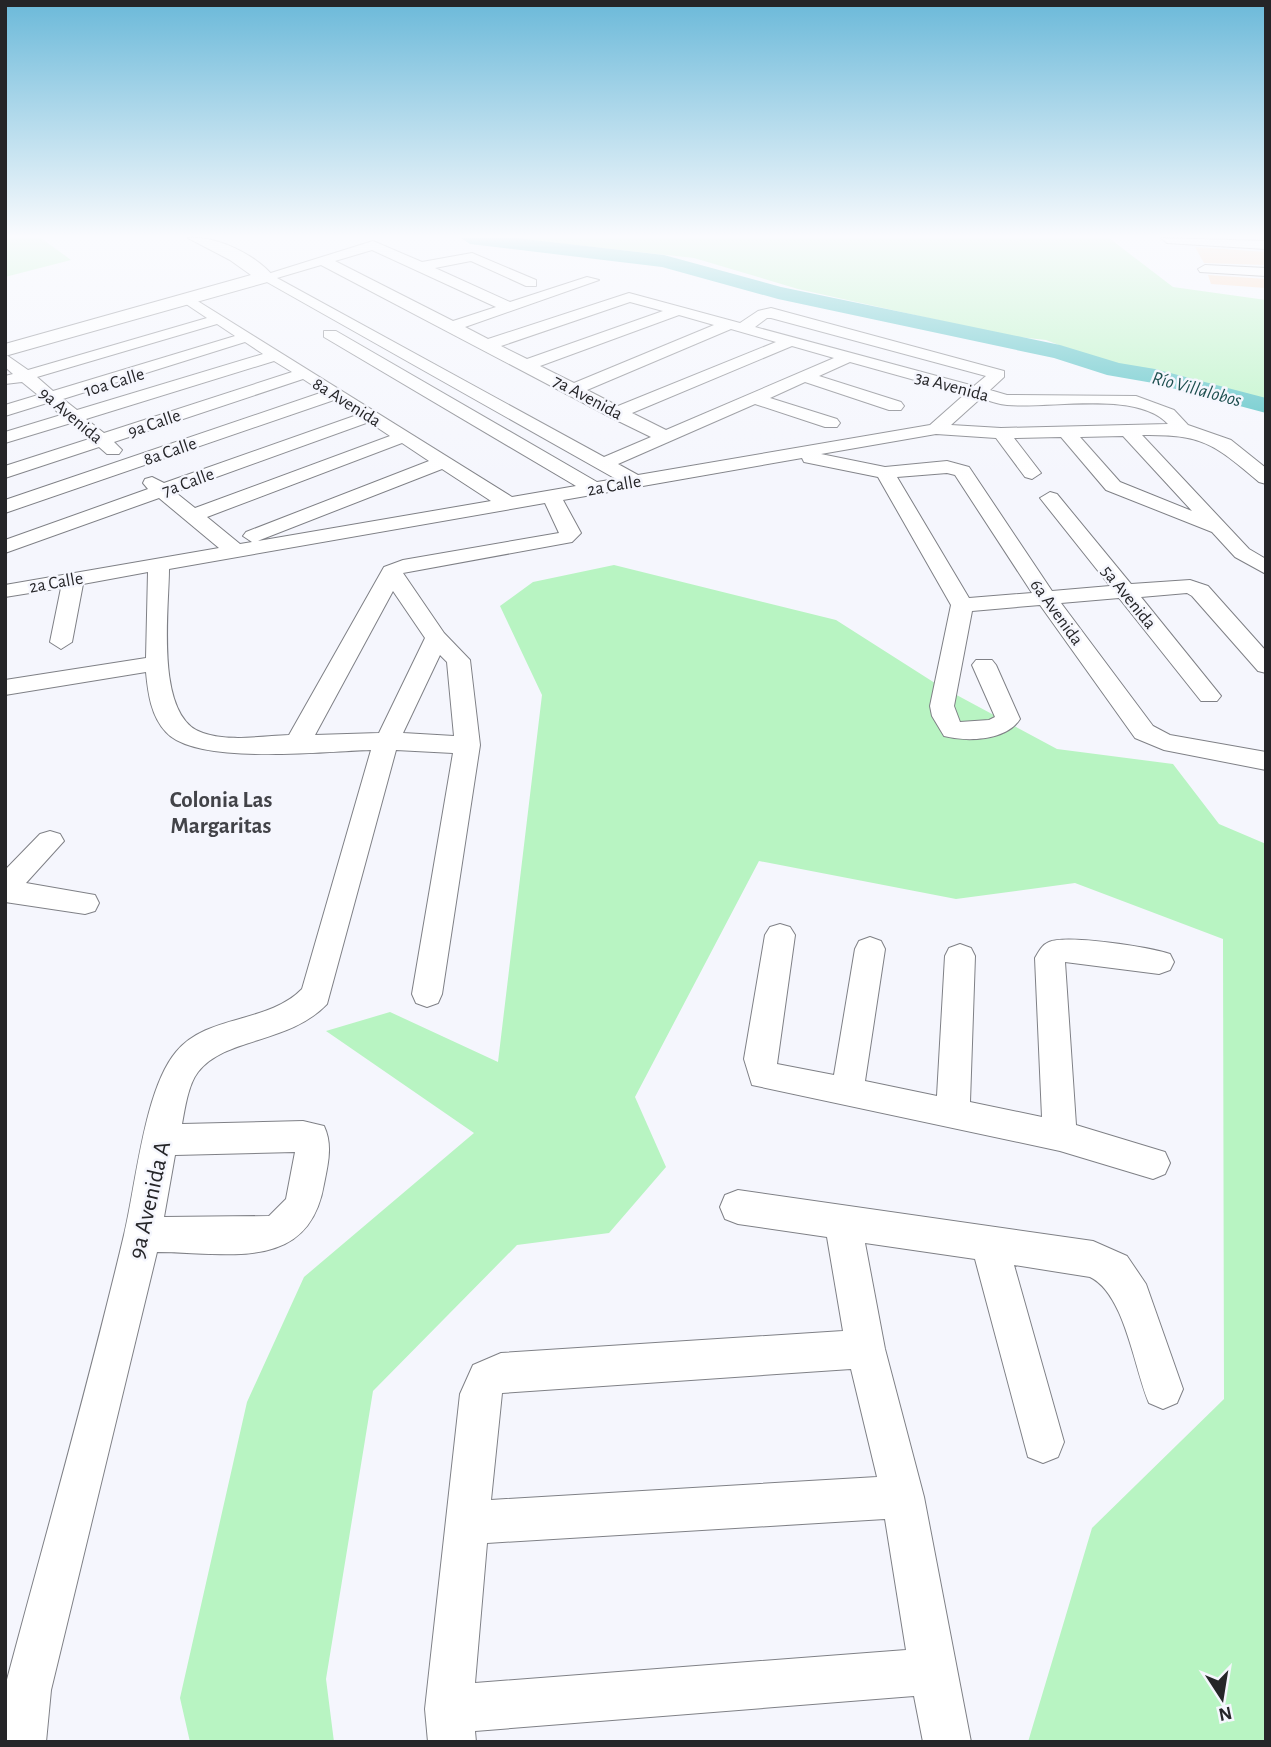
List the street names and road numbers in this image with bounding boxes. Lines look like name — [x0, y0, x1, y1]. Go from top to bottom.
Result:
street label: 10a Calle — [82, 365, 147, 401]
street label: 3a Avenida — [913, 368, 991, 405]
street label: 7a Avenida — [550, 372, 625, 424]
street label: 8a Avenida — [309, 375, 384, 431]
street label: 9a Avenida — [35, 384, 106, 447]
street label: 9a Calle — [126, 407, 183, 441]
street label: 8a Calle — [142, 435, 199, 469]
street label: 7a Calle — [160, 465, 217, 501]
street label: 2a Calle — [586, 472, 642, 500]
street label: 5a Avenida — [1097, 563, 1159, 633]
street label: 2a Calle — [28, 569, 84, 597]
street label: 6a Avenida — [1026, 576, 1086, 649]
street label: 9a Avenida A — [125, 1139, 175, 1261]

